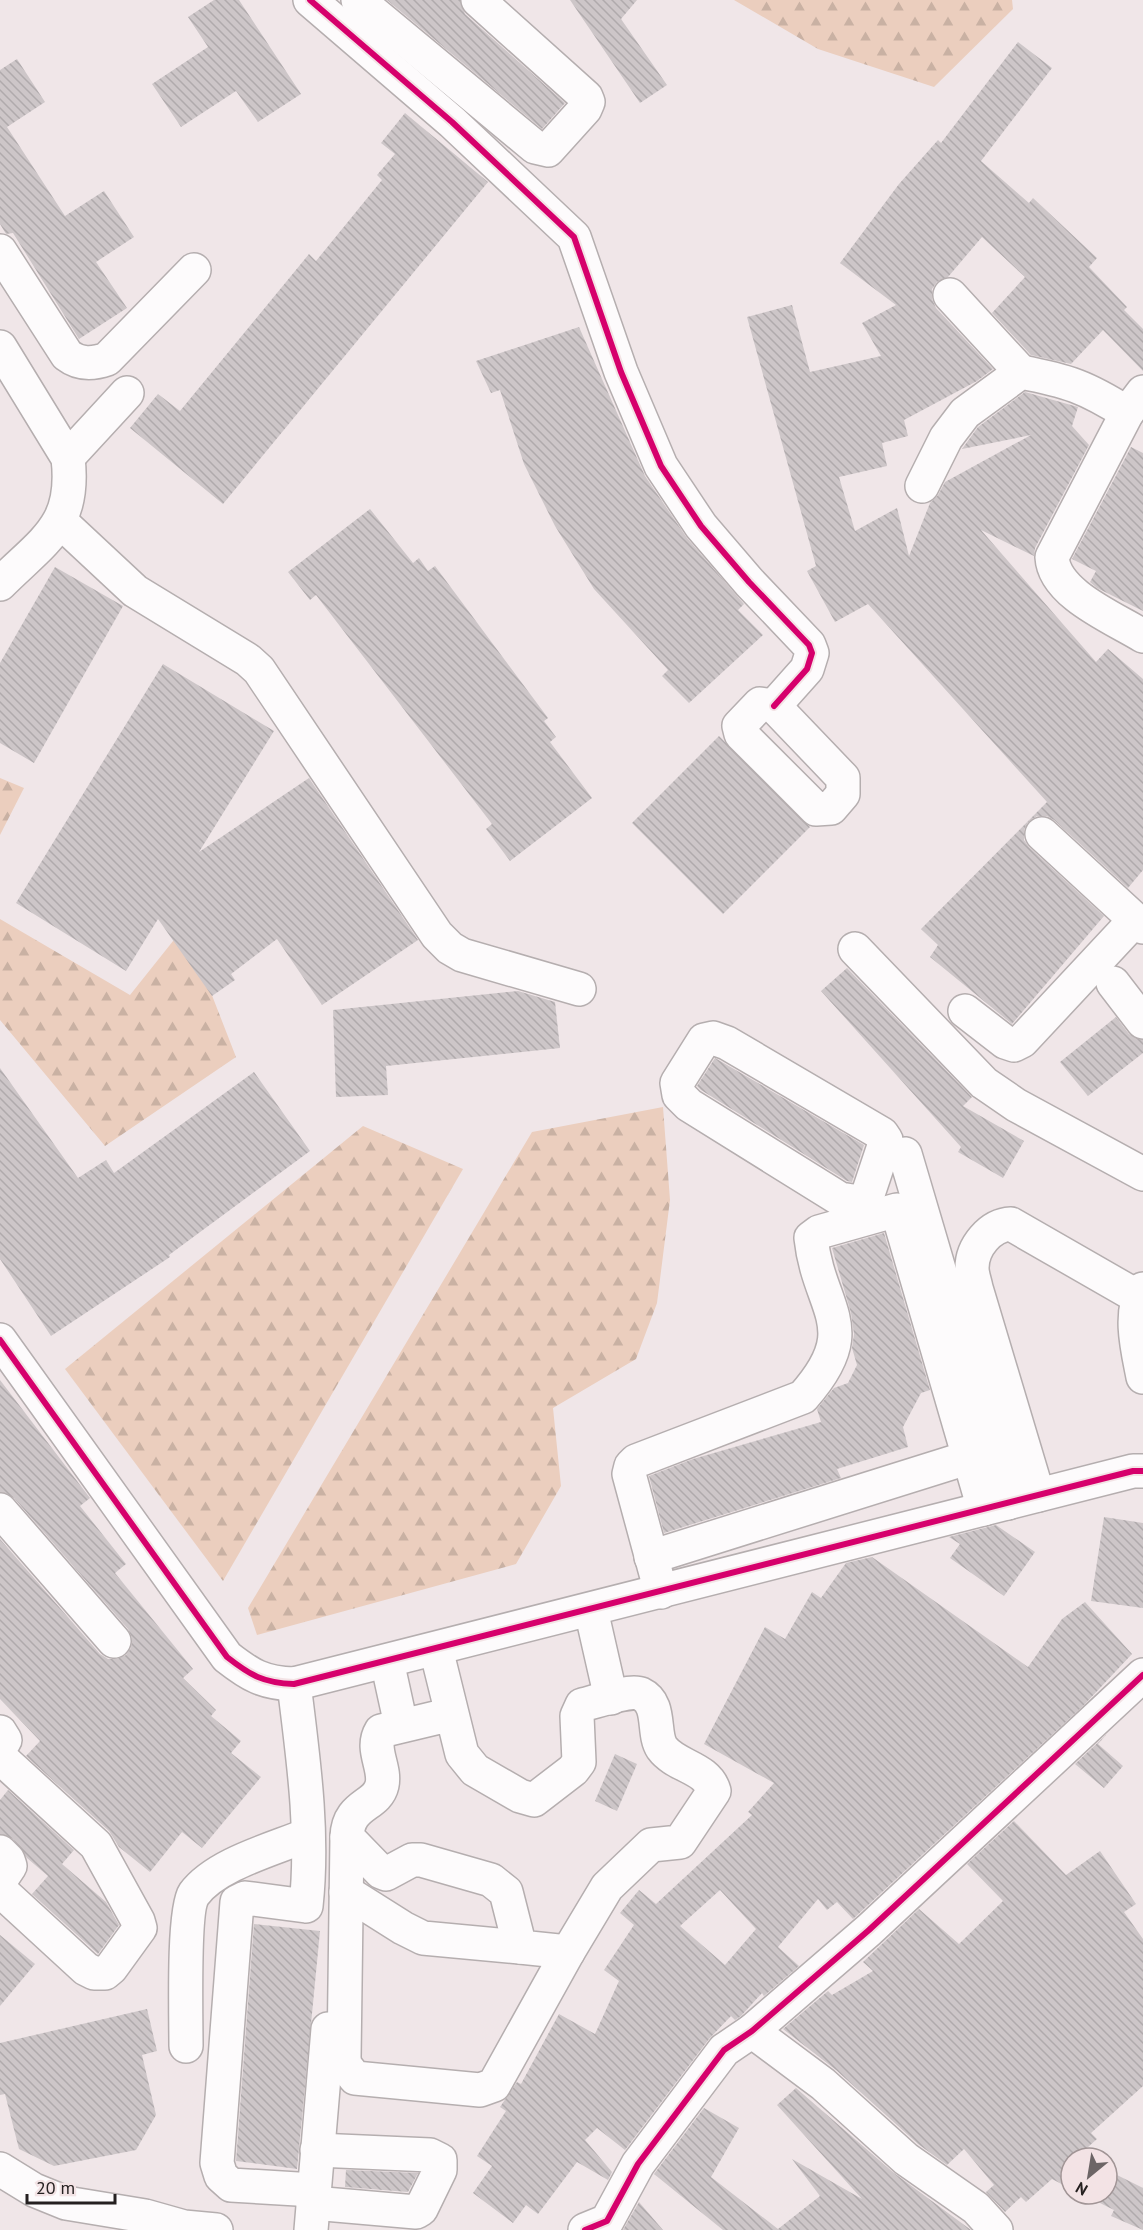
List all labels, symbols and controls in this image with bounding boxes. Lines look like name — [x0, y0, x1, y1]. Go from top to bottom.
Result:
north arrow — [1059, 2146, 1119, 2206]
scale bar — [27, 2167, 116, 2205]
text: 20 m — [36, 2176, 75, 2199]
text: N — [1072, 2178, 1091, 2200]

